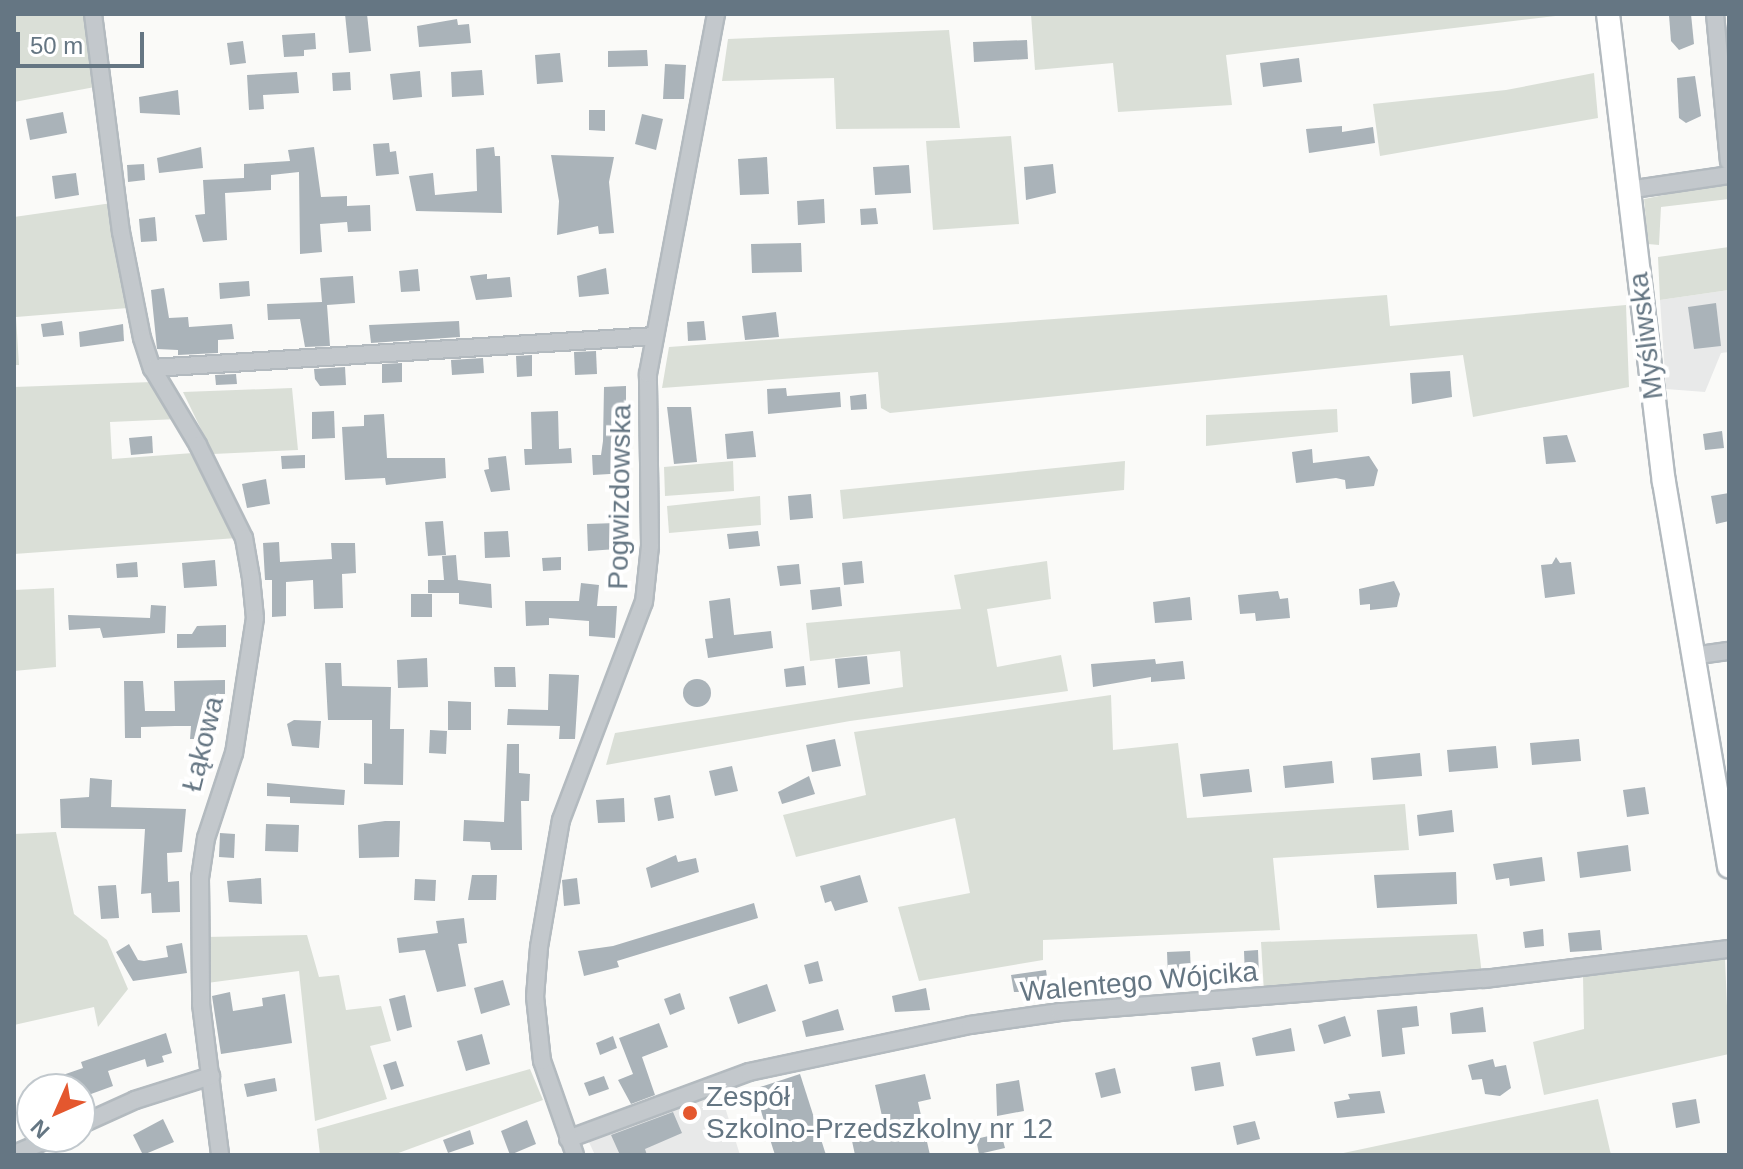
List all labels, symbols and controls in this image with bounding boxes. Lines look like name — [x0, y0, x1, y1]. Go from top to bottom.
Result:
scale bar — [20, 16, 148, 66]
text: 50 m — [30, 32, 83, 59]
street label: Myśliwska — [1622, 271, 1670, 401]
street label: Pogwizdowska — [602, 404, 638, 590]
street label: Łąkowa — [175, 693, 231, 795]
street label: Walentego Wójcika — [1019, 955, 1259, 1009]
north arrow — [16, 1073, 96, 1153]
place label: Zespół Szkolno-Przedszkolny nr 12 — [706, 1080, 1053, 1146]
marker: Zespół Szkolno-Przedszkolny nr 12 — [681, 1104, 699, 1122]
text: N — [26, 1114, 55, 1143]

